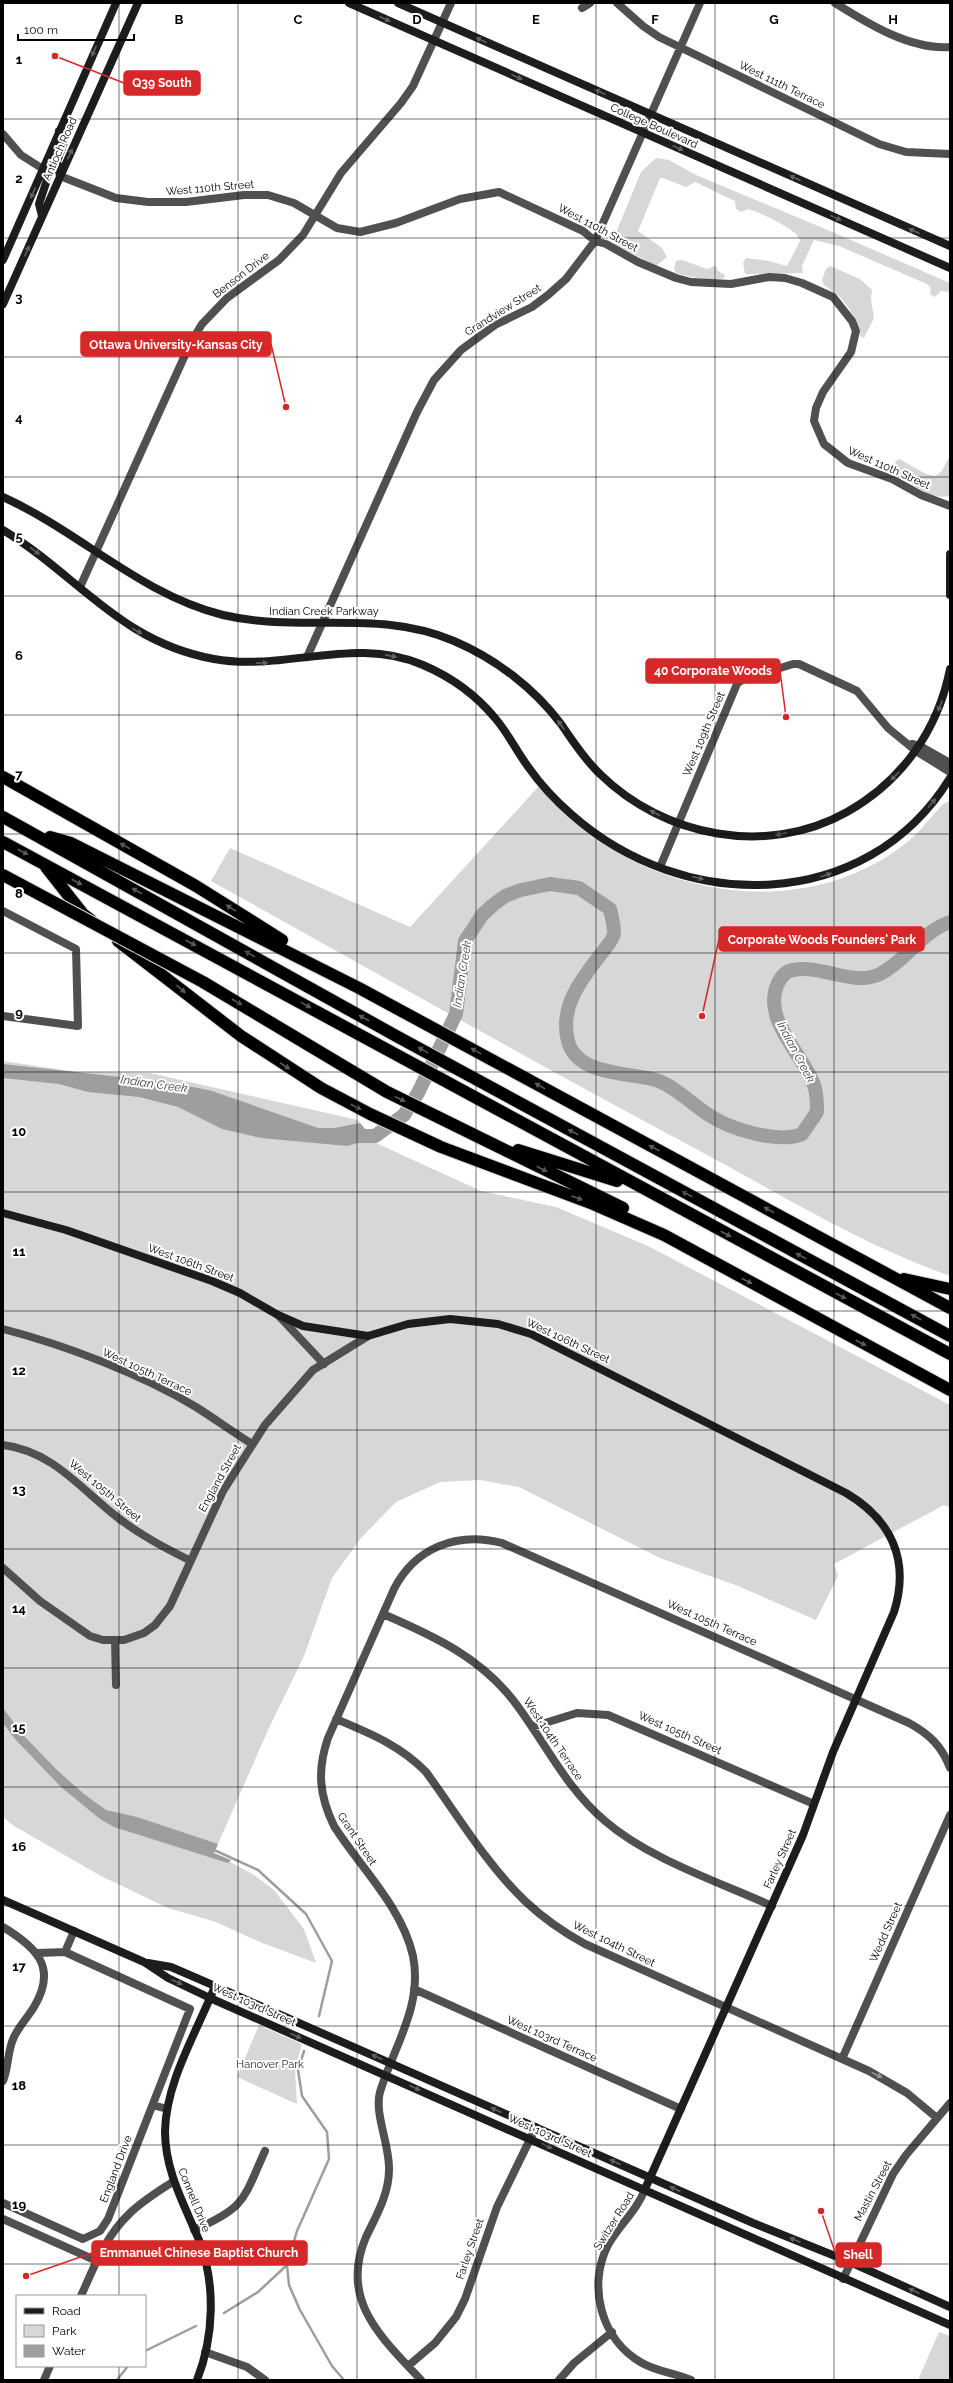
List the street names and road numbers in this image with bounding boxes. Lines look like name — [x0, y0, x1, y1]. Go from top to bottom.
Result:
street label: West 111th Terrace — [737, 59, 827, 112]
street label: College Boulevard — [608, 101, 700, 151]
street label: Antioch Road — [40, 115, 80, 183]
street label: West 110th Street — [165, 178, 255, 198]
street label: West 110th Street — [556, 201, 640, 255]
street label: Benson Drive — [210, 249, 272, 301]
street label: Grandview Street — [462, 281, 544, 339]
street label: West 110th Street — [846, 444, 932, 492]
street label: Indian Creek Parkway — [269, 605, 379, 618]
street label: West 109th Street — [680, 690, 728, 778]
street label: West 106th Street — [146, 1241, 236, 1285]
street label: West 106th Street — [524, 1316, 612, 1366]
street label: West 105th Terrace — [100, 1346, 194, 1399]
street label: England Street — [196, 1442, 244, 1514]
street label: West 105th Street — [66, 1457, 144, 1525]
street label: West 105th Terrace — [665, 1597, 759, 1649]
street label: West 104th Terrace — [520, 1695, 586, 1783]
street label: West 105th Street — [636, 1709, 724, 1757]
street label: Grant Street — [335, 1810, 380, 1868]
street label: Farley Street — [761, 1827, 799, 1891]
street label: Wedd Street — [867, 1900, 905, 1964]
street label: West 104th Street — [571, 1918, 658, 1970]
street label: West 103rd Street — [210, 1981, 298, 2029]
street label: West 103rd Terrace — [505, 2013, 600, 2065]
street label: West 103rd Street — [506, 2112, 594, 2160]
street label: England Drive — [97, 2133, 135, 2205]
street label: Mastin Street — [852, 2158, 895, 2223]
street label: Connell Drive — [175, 2166, 213, 2234]
street label: Switzer Road — [591, 2189, 637, 2252]
street label: Farley Street — [453, 2216, 487, 2281]

